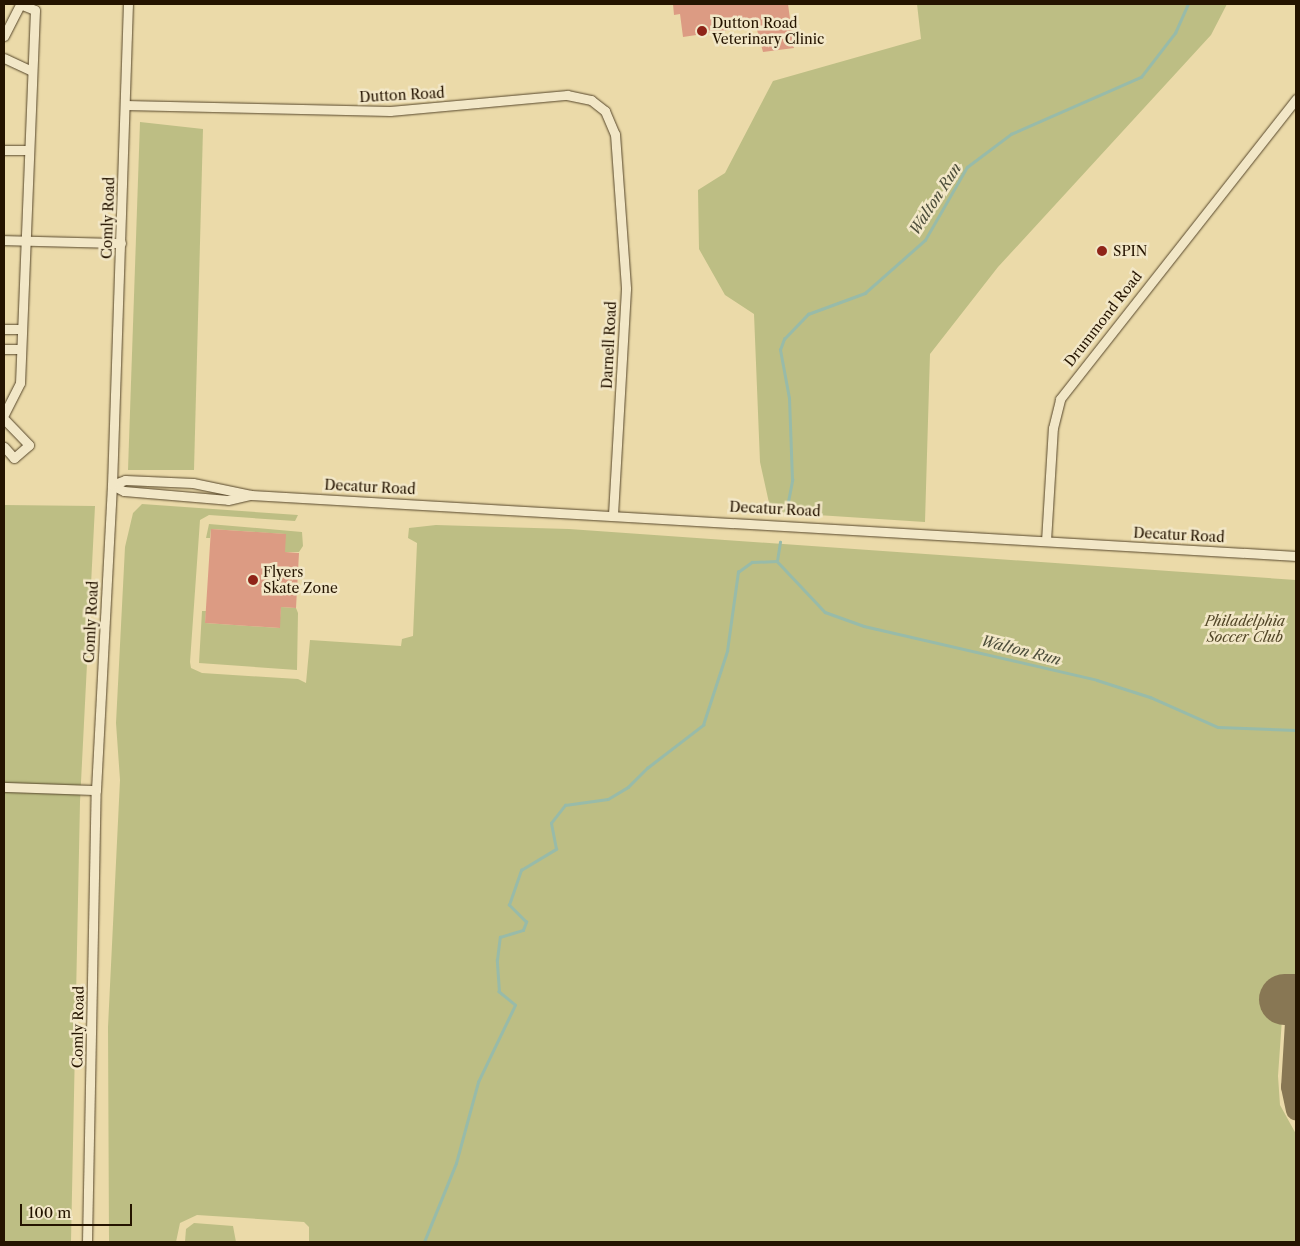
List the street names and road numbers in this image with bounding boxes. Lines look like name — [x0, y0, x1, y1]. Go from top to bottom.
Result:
street label: Dutton Road — [359, 84, 445, 106]
street label: Comly Road — [98, 176, 118, 260]
street label: Drummond Road — [1061, 268, 1145, 370]
street label: Darnell Road — [598, 301, 620, 389]
street label: Decatur Road — [324, 476, 416, 498]
street label: Decatur Road — [729, 498, 821, 520]
street label: Decatur Road — [1133, 524, 1225, 546]
street label: Comly Road — [80, 580, 102, 664]
street label: Comly Road — [69, 986, 87, 1068]

